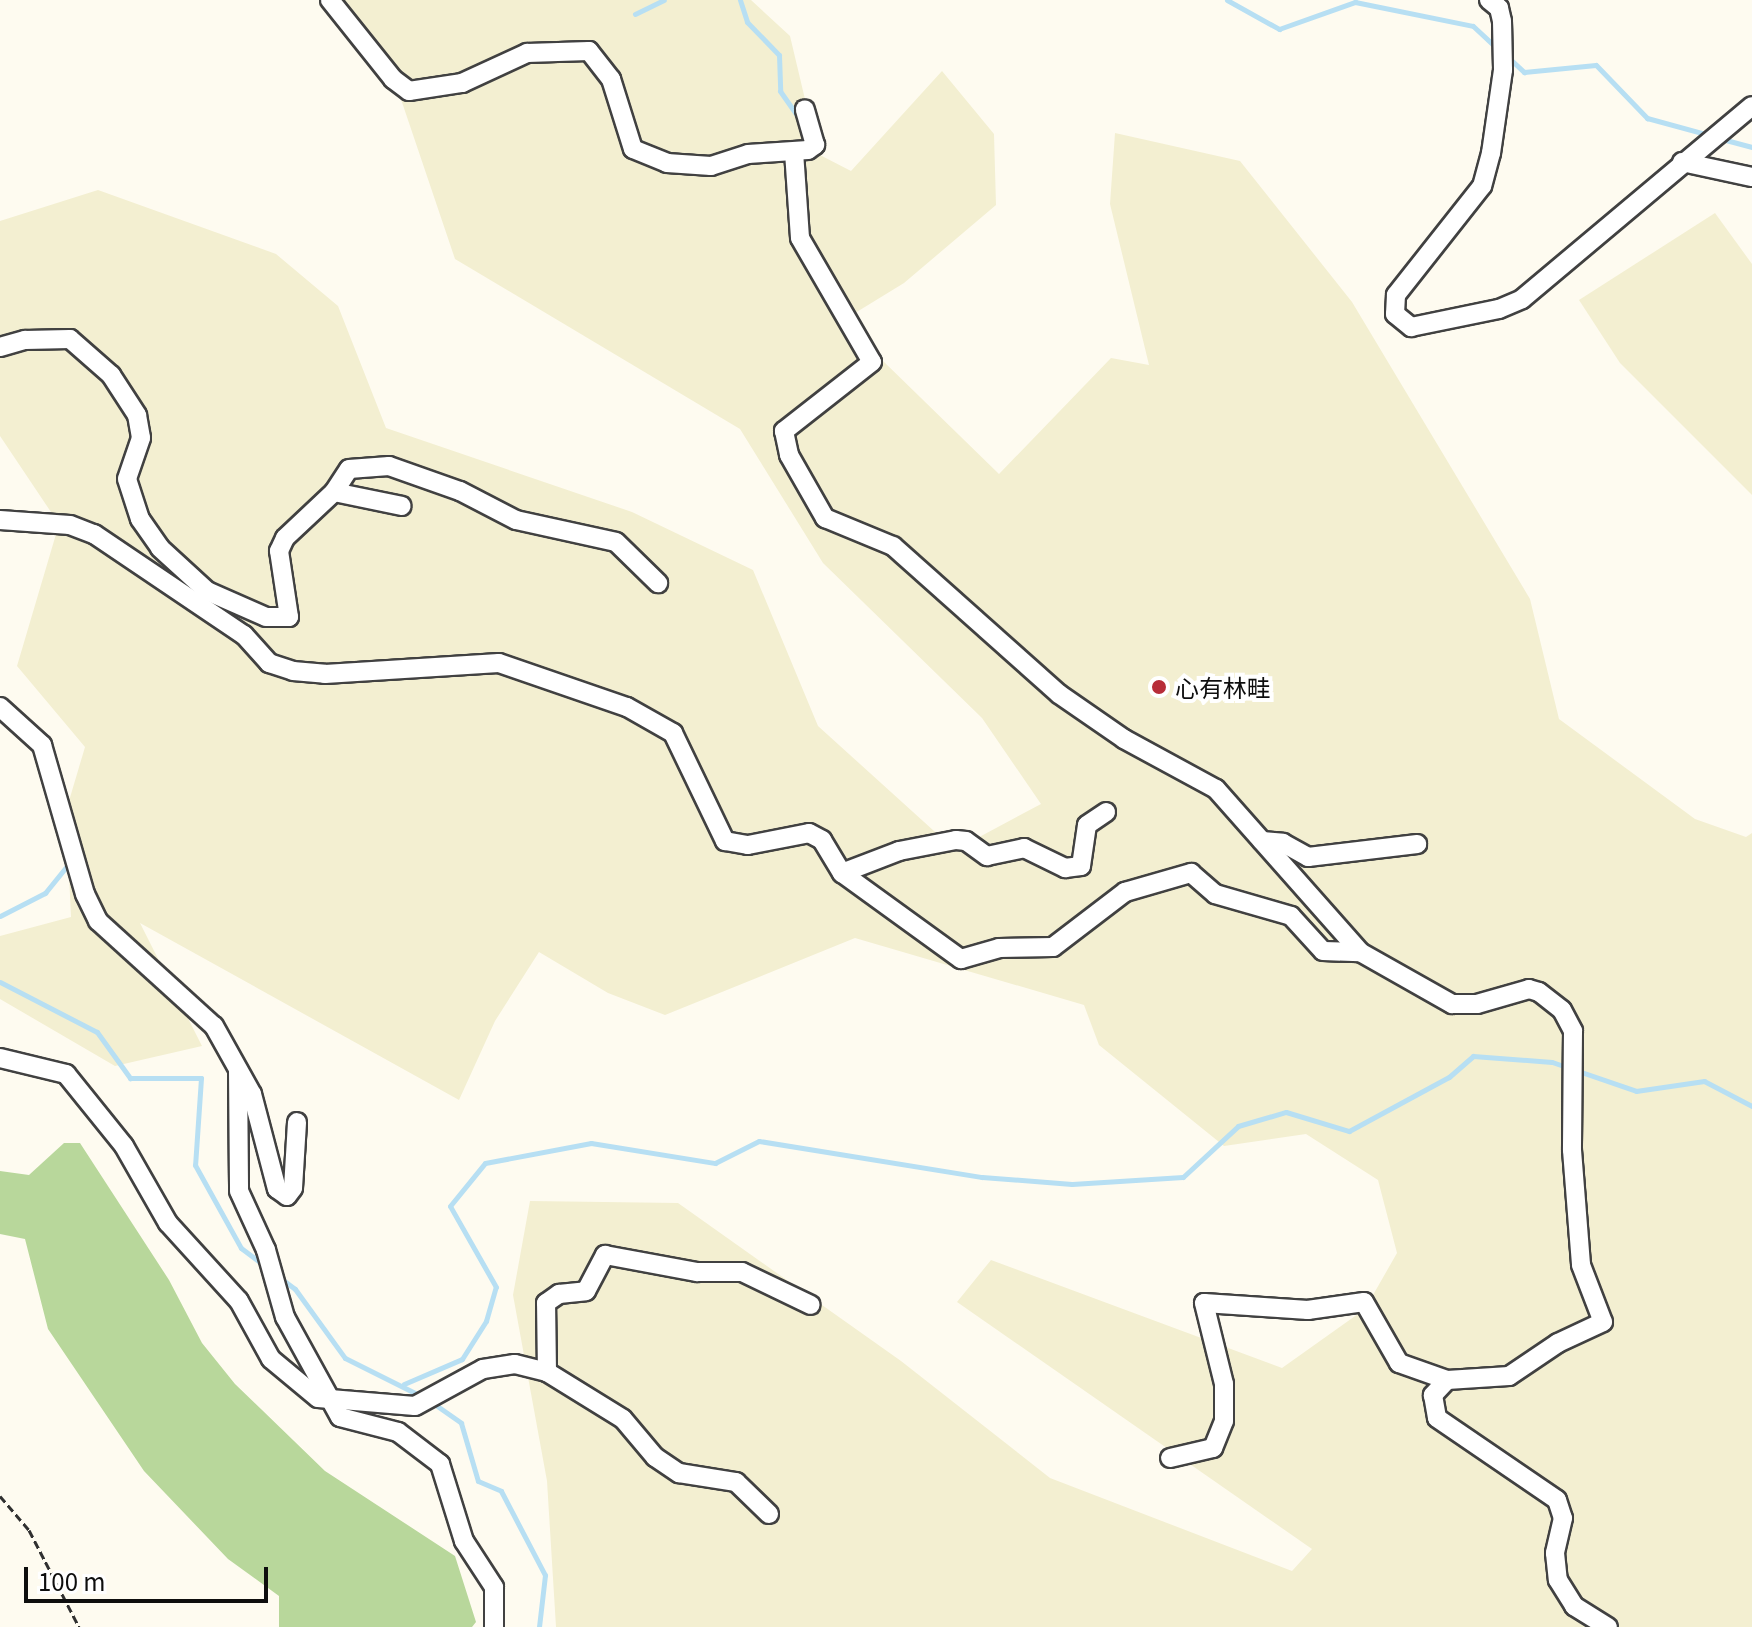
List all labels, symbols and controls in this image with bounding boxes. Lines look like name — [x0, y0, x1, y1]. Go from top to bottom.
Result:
place label: 心有林畦 — [1175, 673, 1271, 701]
marker: 心有林畦 — [1150, 678, 1168, 696]
scale bar — [28, 1551, 272, 1601]
text: 100 m — [38, 1563, 106, 1598]

